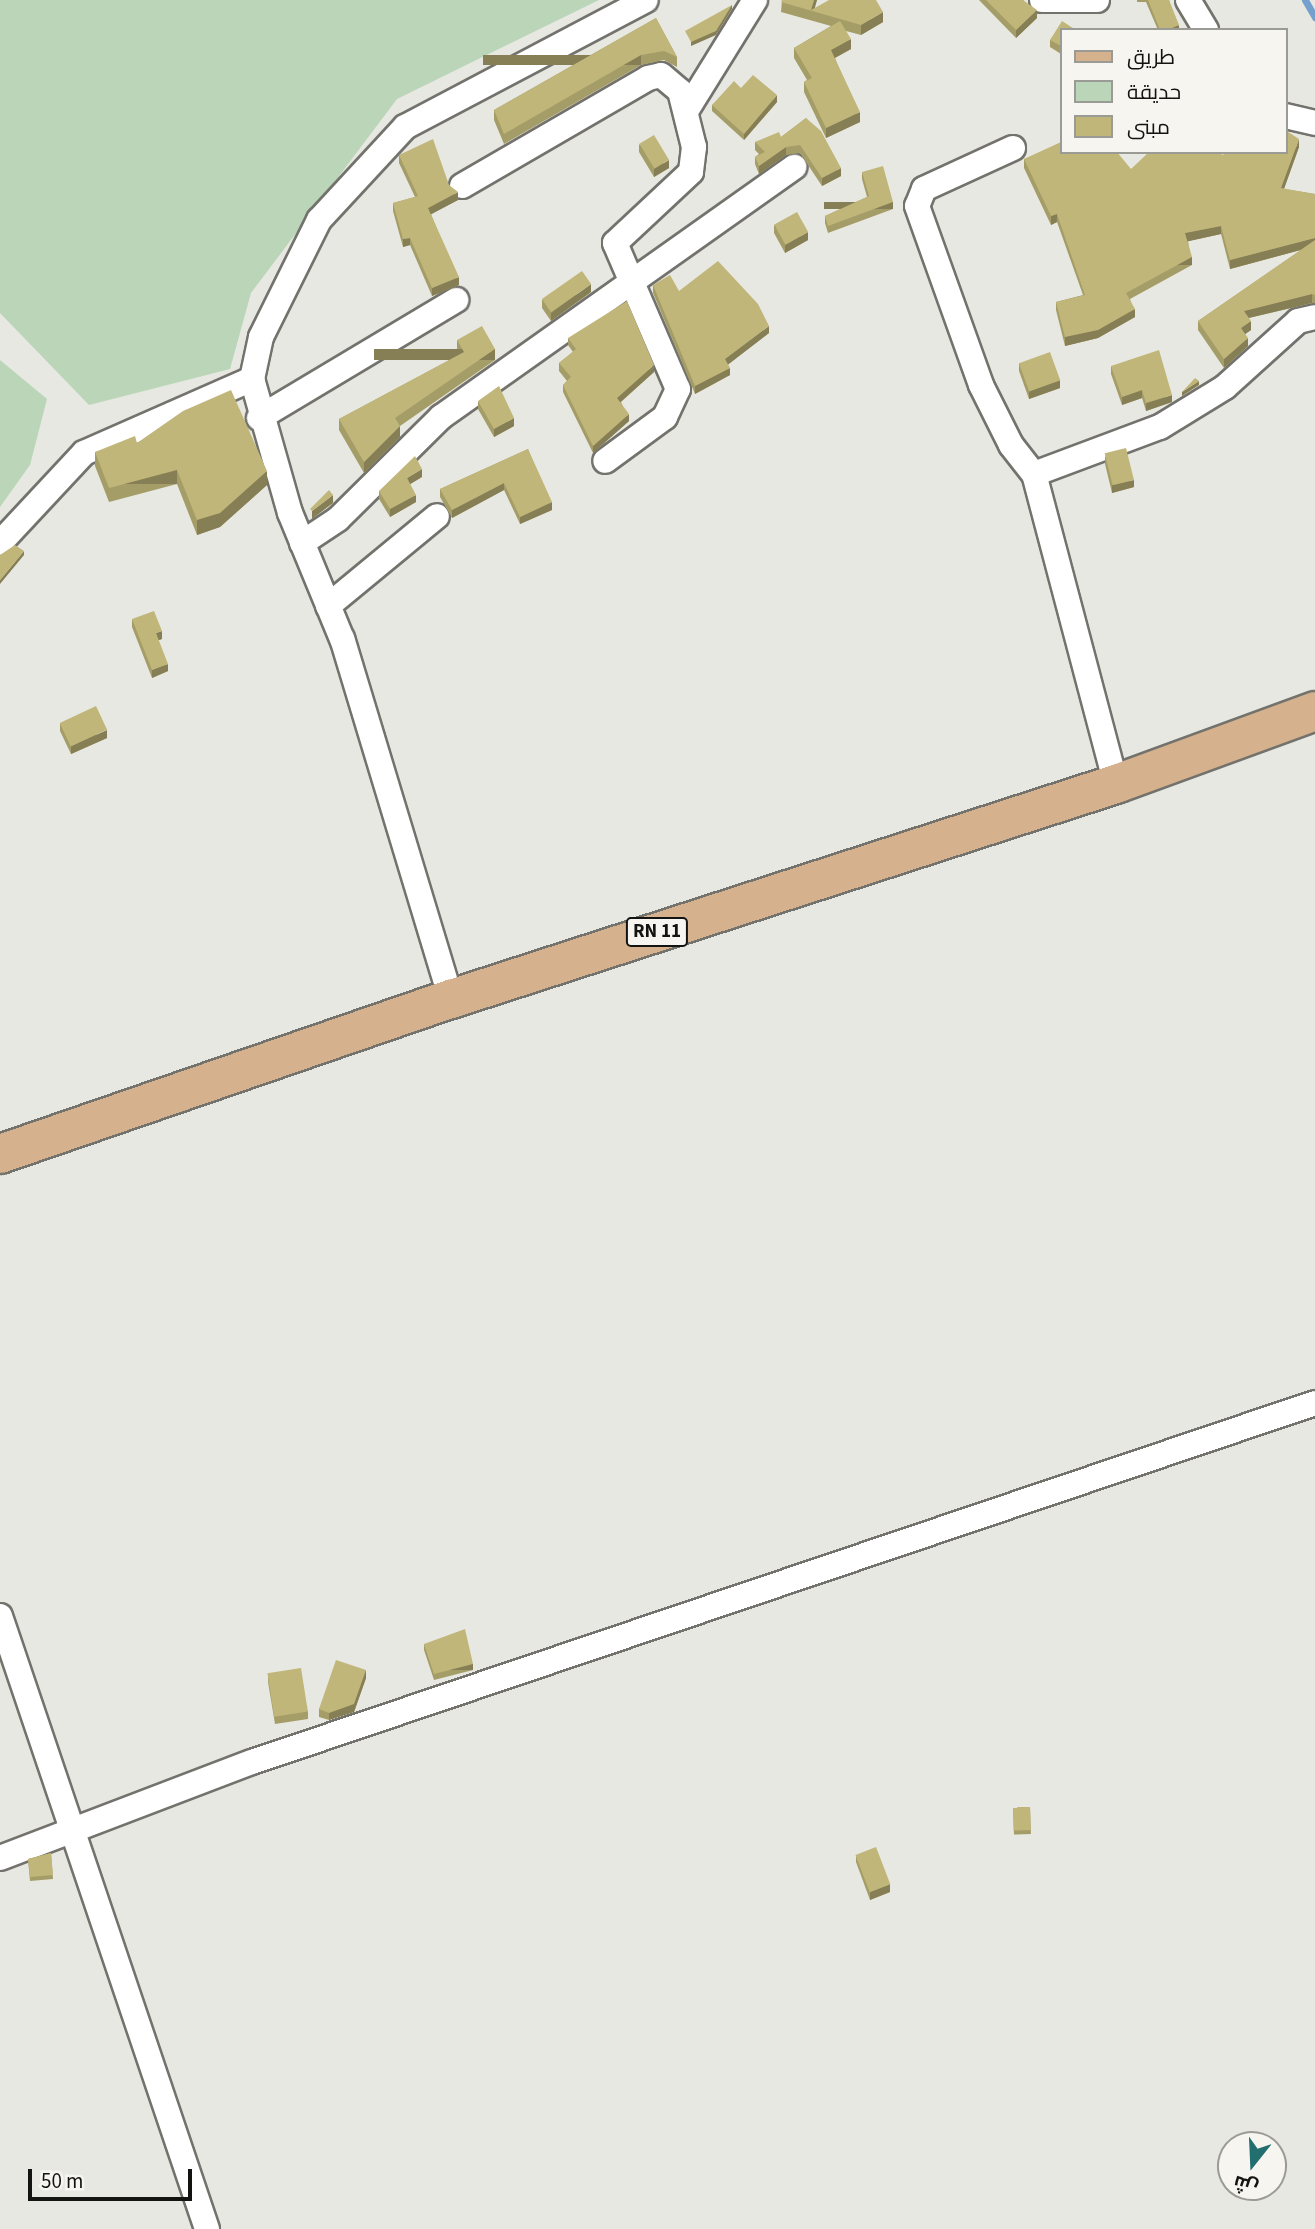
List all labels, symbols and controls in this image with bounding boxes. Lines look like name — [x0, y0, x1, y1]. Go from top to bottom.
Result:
legend — [1060, 28, 1287, 154]
text: طريق — [1127, 42, 1175, 72]
text: حديقة — [1127, 77, 1181, 107]
text: مبنى — [1127, 112, 1170, 142]
road number: RN 11 — [626, 916, 688, 948]
north arrow — [1217, 2131, 1287, 2201]
scale bar — [32, 2156, 196, 2200]
text: 50 m — [41, 2166, 83, 2196]
text: ش — [1230, 2168, 1262, 2201]

